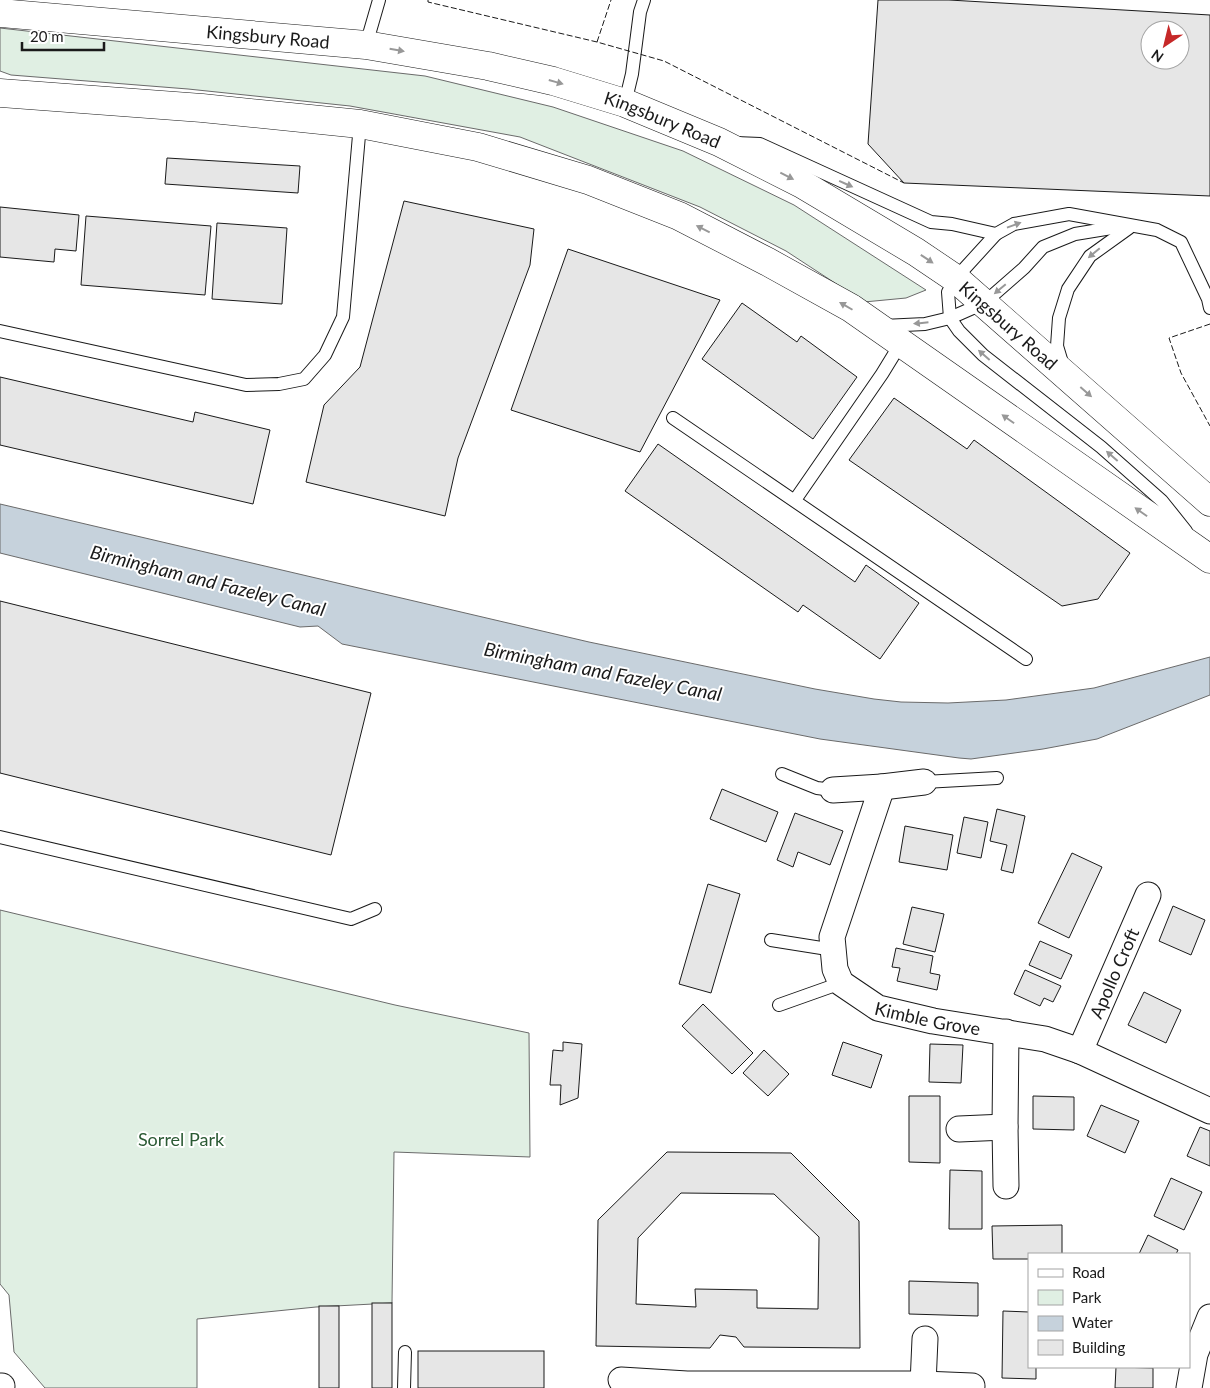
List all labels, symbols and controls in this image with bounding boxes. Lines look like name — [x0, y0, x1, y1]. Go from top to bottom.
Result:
scale bar — [22, 20, 105, 52]
street label: Kingsbury Road — [205, 20, 331, 53]
north arrow — [1140, 20, 1190, 70]
text: 20 m — [30, 27, 64, 45]
text: N — [1148, 46, 1167, 66]
one-way arrow — [389, 47, 405, 55]
one-way arrow — [549, 78, 564, 86]
street label: Kingsbury Road — [602, 86, 724, 152]
one-way arrow — [780, 172, 794, 180]
one-way arrow — [839, 180, 853, 188]
one-way arrow — [1007, 221, 1022, 229]
one-way arrow — [696, 225, 710, 233]
one-way arrow — [1088, 248, 1101, 259]
one-way arrow — [920, 254, 934, 264]
street label: Kingsbury Road — [955, 276, 1062, 374]
one-way arrow — [994, 283, 1007, 294]
one-way arrow — [839, 301, 852, 310]
one-way arrow — [913, 319, 929, 327]
one-way arrow — [978, 350, 991, 361]
one-way arrow — [1079, 387, 1092, 398]
one-way arrow — [1001, 414, 1015, 424]
one-way arrow — [1106, 450, 1118, 462]
one-way arrow — [1134, 507, 1148, 517]
water label: Birmingham and Fazeley Canal — [88, 540, 328, 620]
water label: Birmingham and Fazeley Canal — [482, 637, 724, 705]
street label: Apollo Croft — [1085, 924, 1144, 1022]
street label: Kimble Grove — [873, 997, 982, 1039]
park label: Sorrel Park — [138, 1128, 225, 1150]
legend — [1028, 1253, 1190, 1368]
text: Road — [1072, 1263, 1105, 1281]
text: Park — [1072, 1288, 1102, 1306]
text: Water — [1072, 1313, 1113, 1331]
text: Building — [1072, 1338, 1125, 1356]

